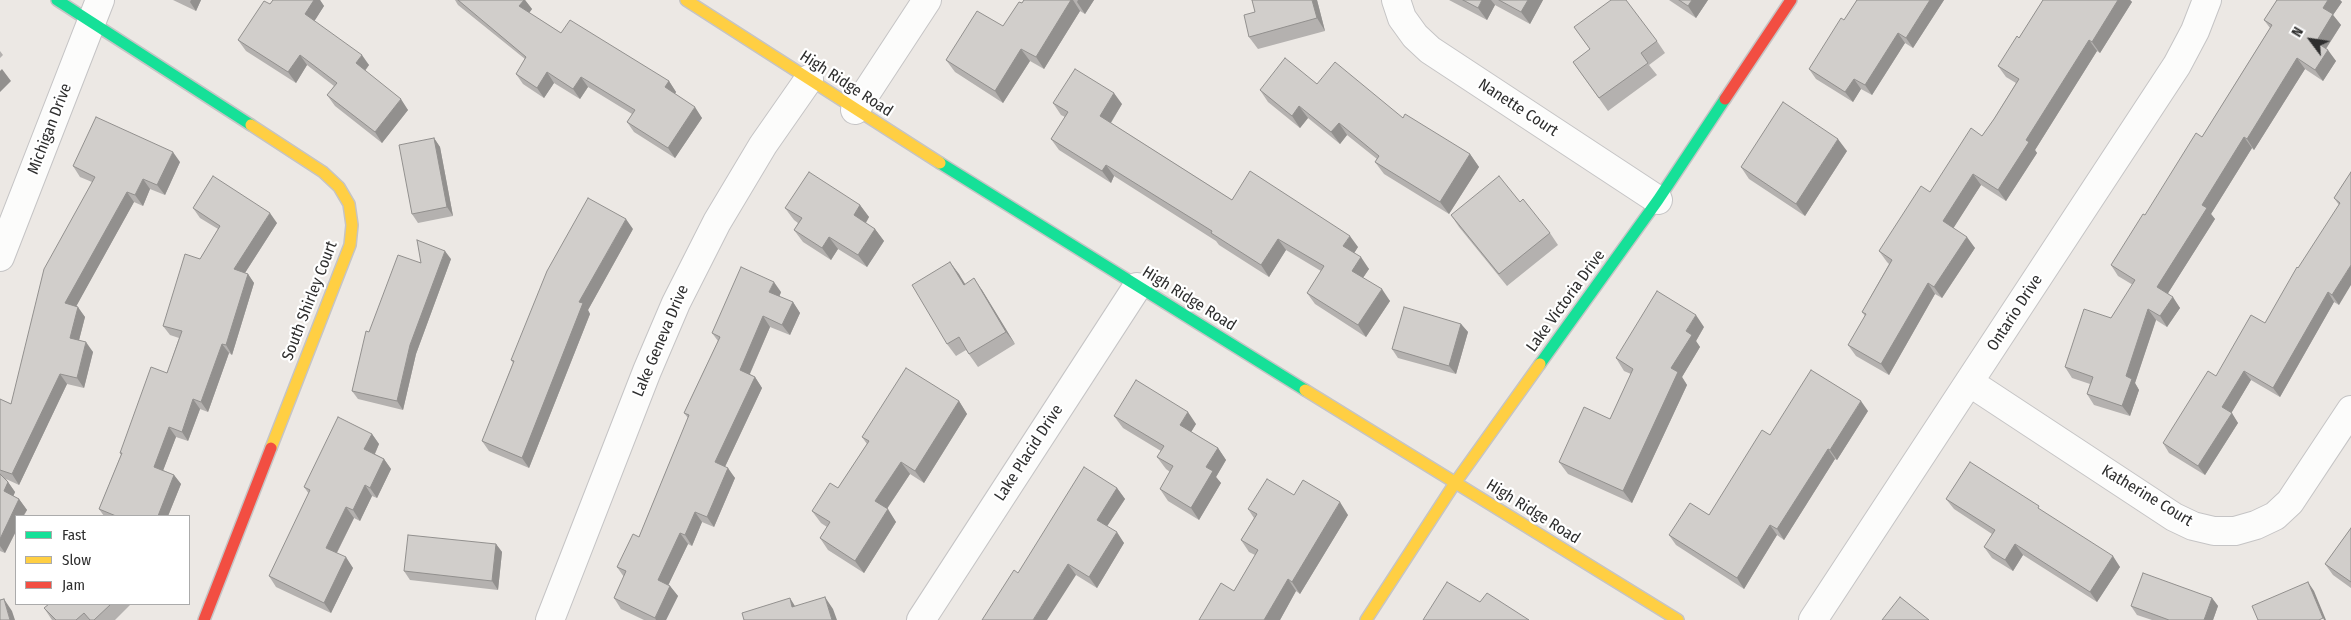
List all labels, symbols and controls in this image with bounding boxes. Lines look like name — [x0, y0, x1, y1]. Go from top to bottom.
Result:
north arrow — [2286, 15, 2336, 65]
text: N — [2288, 24, 2307, 40]
street label: High Ridge Road — [796, 47, 896, 121]
street label: Nanette Court — [1475, 75, 1561, 141]
street label: Michigan Drive — [24, 81, 76, 177]
street label: South Shirley Court — [278, 239, 342, 363]
street label: Lake Victoria Drive — [1523, 246, 1609, 356]
street label: High Ridge Road — [1139, 263, 1239, 335]
street label: Ontario Drive — [1983, 271, 2047, 355]
street label: Lake Geneva Drive — [629, 282, 693, 400]
street label: Lake Placid Drive — [991, 401, 1067, 505]
street label: Katherine Court — [2098, 461, 2196, 531]
street label: High Ridge Road — [1483, 476, 1583, 548]
legend — [15, 515, 190, 605]
text: Fast — [62, 526, 86, 544]
text: Slow — [62, 551, 91, 569]
text: Jam — [62, 576, 85, 594]

